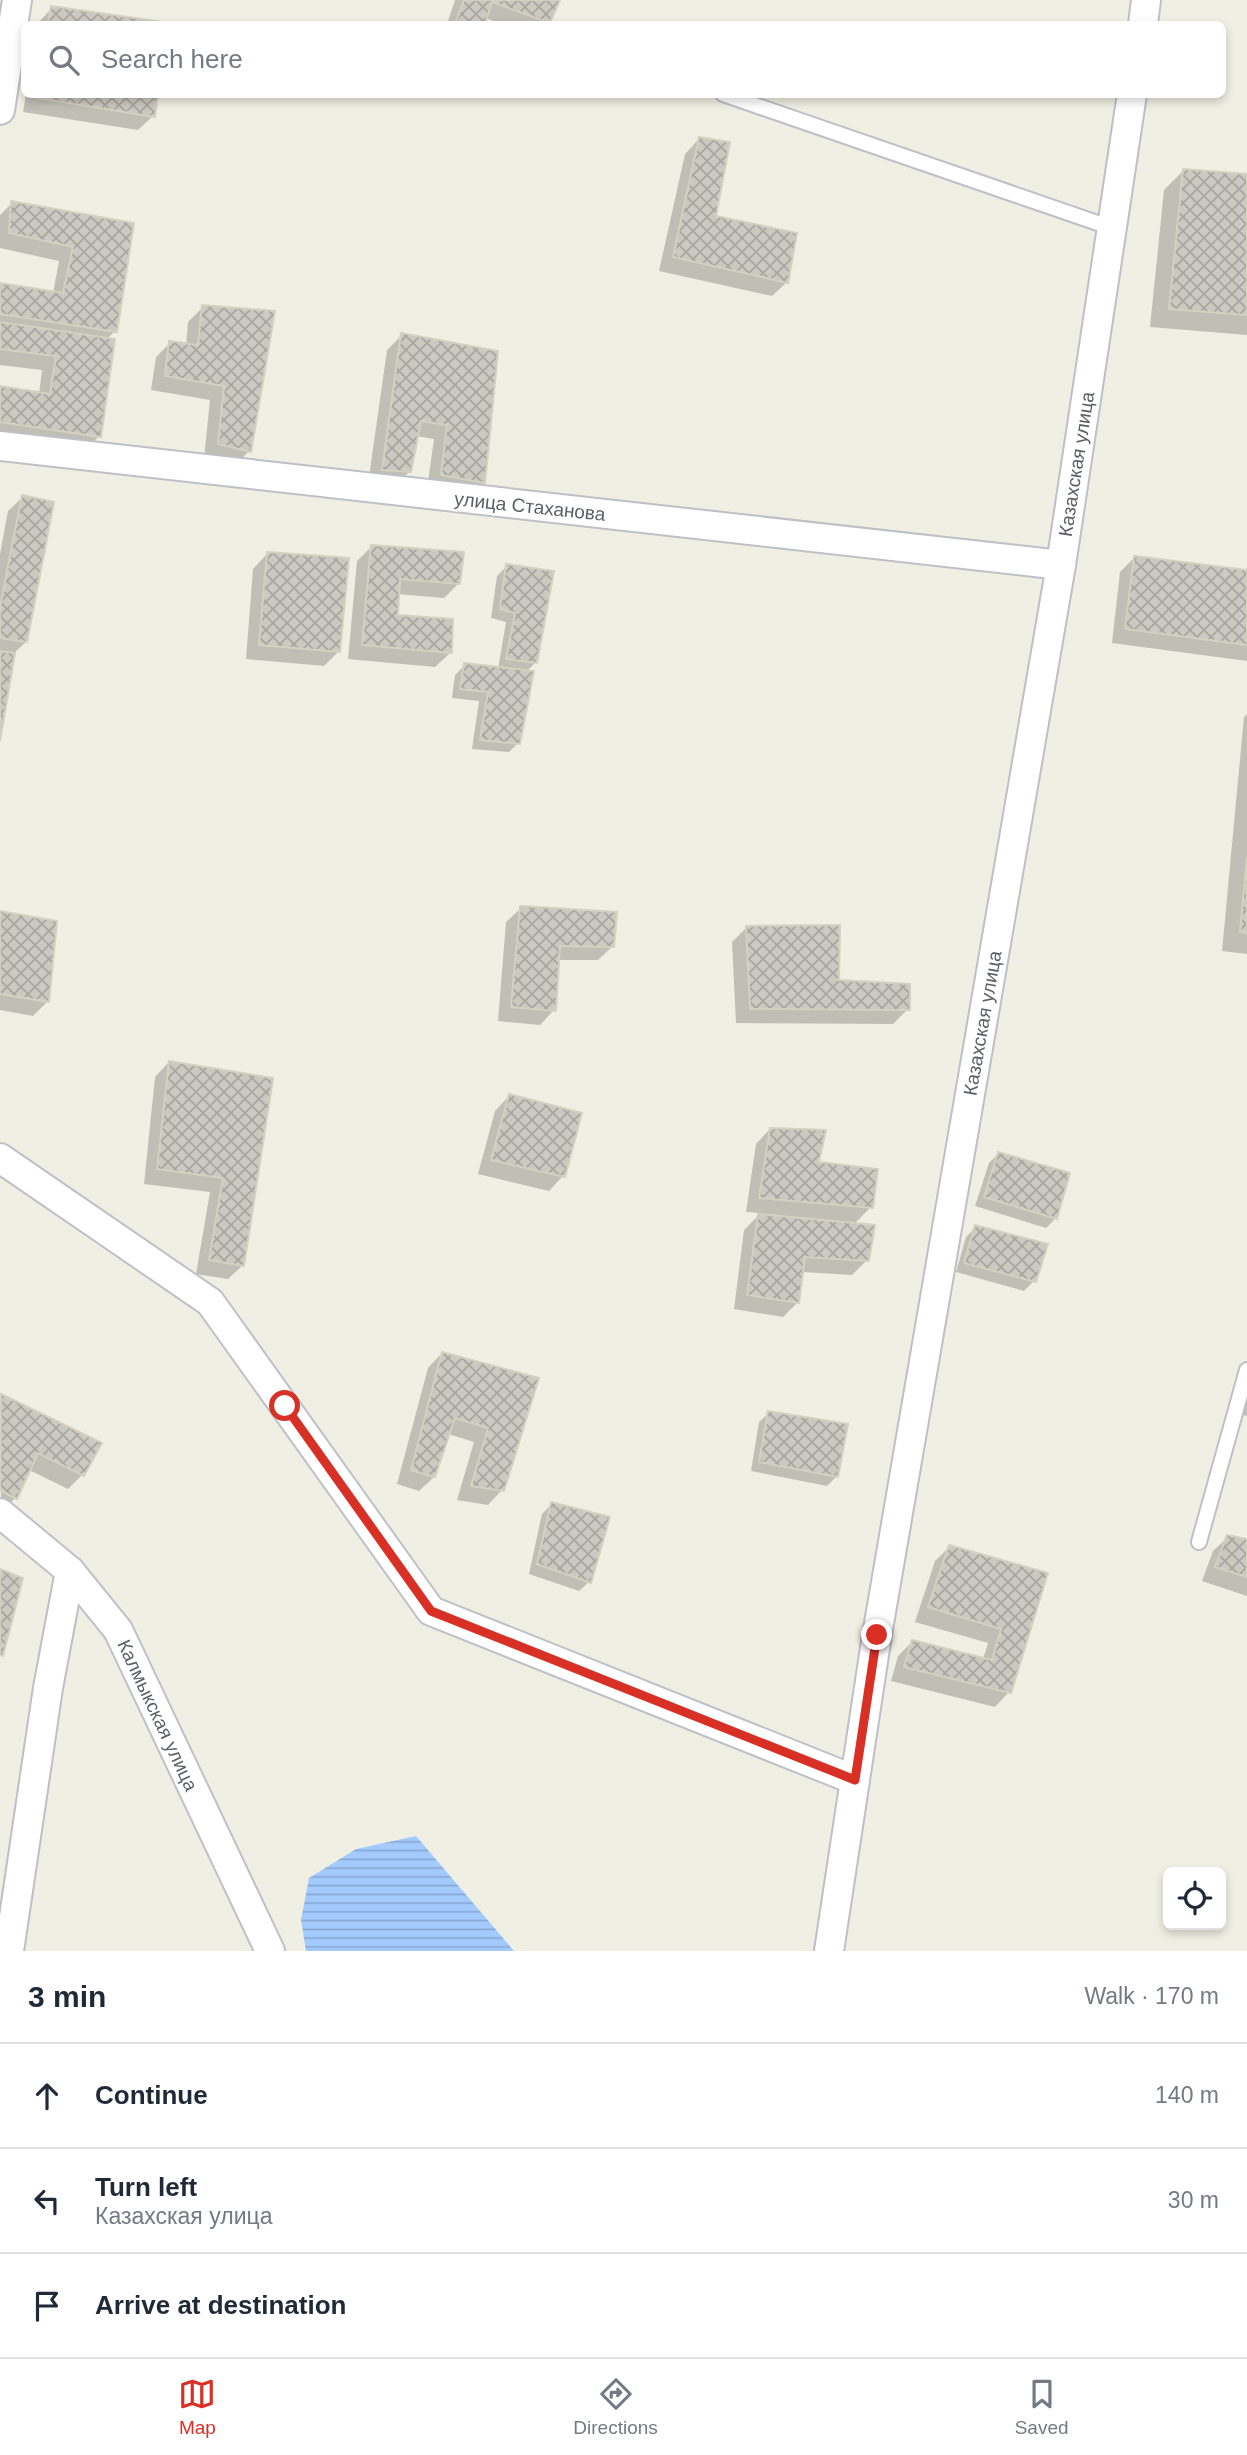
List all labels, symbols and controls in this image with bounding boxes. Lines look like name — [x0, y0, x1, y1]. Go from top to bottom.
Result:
search box — [21, 21, 1226, 98]
icon: search — [45, 41, 83, 79]
text: Search here — [101, 44, 243, 74]
street label: Казахская улица — [1055, 390, 1098, 538]
street label: улица Стаханова — [453, 488, 607, 525]
street label: Казахская улица — [959, 949, 1006, 1097]
route start — [269, 1390, 300, 1421]
route end — [861, 1619, 892, 1650]
street label: Калмыкская улица — [113, 1636, 202, 1795]
map controls — [1163, 1867, 1226, 1930]
button: locate — [1163, 1867, 1226, 1930]
text: 3 min — [28, 1980, 106, 2013]
text: Walk · 170 m — [1084, 1983, 1219, 2009]
icon: ahead — [28, 2077, 66, 2115]
text: Continue — [95, 2080, 208, 2110]
text: 140 m — [1155, 2082, 1219, 2108]
text: Turn left — [95, 2172, 197, 2202]
icon: left — [28, 2182, 66, 2220]
text: 30 m — [1168, 2187, 1219, 2213]
text: Казахская улица — [95, 2203, 272, 2229]
icon: arrive — [28, 2287, 66, 2325]
text: Arrive at destination — [95, 2290, 346, 2320]
tab: Map — [178, 2375, 216, 2439]
tab: Directions — [573, 2375, 658, 2439]
tab: Saved — [1015, 2375, 1069, 2439]

